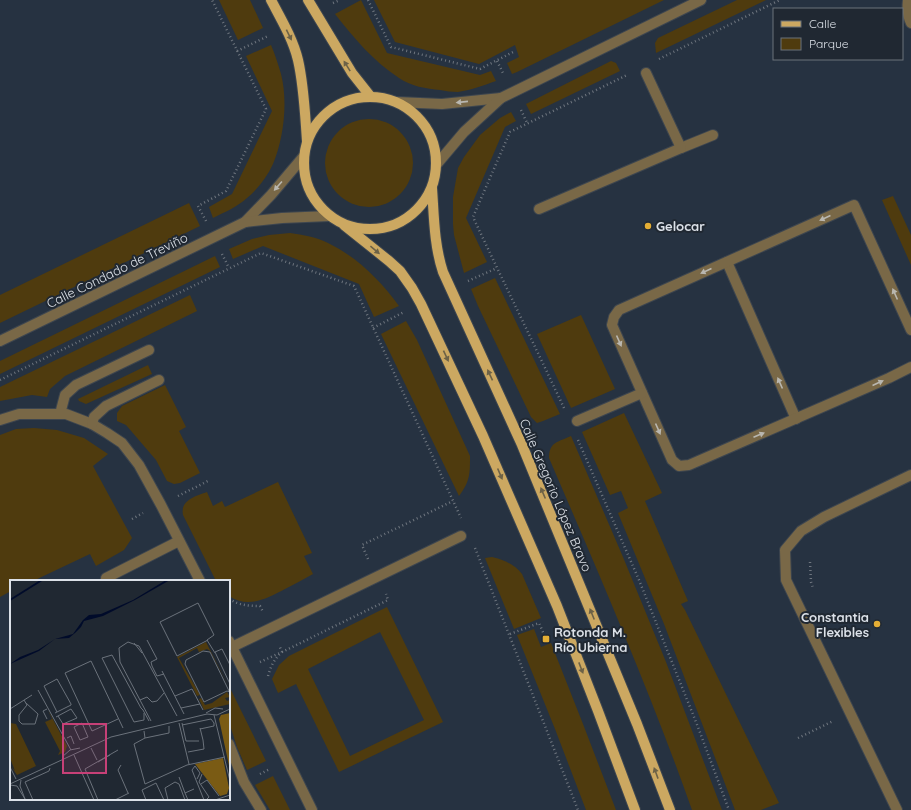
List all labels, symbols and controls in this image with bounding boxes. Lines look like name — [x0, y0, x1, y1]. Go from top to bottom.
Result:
legend — [773, 8, 903, 60]
text: Calle — [809, 16, 837, 31]
one-way arrow — [285, 29, 292, 41]
text: Parque — [809, 36, 849, 51]
one-way arrow — [344, 60, 351, 72]
one-way arrow — [456, 98, 468, 105]
one-way arrow — [274, 180, 283, 191]
one-way arrow — [819, 215, 831, 221]
place label: Gelocar — [656, 218, 705, 234]
marker: Gelocar — [643, 221, 653, 231]
street label: Calle Condado de Treviño — [44, 229, 190, 311]
one-way arrow — [369, 245, 380, 254]
one-way arrow — [701, 268, 712, 274]
one-way arrow — [892, 289, 898, 300]
one-way arrow — [616, 335, 622, 347]
one-way arrow — [443, 350, 449, 362]
one-way arrow — [487, 369, 493, 380]
one-way arrow — [777, 378, 783, 389]
one-way arrow — [872, 380, 884, 386]
street label: Calle Gregorio López Bravo — [516, 416, 596, 574]
one-way arrow — [655, 423, 661, 434]
one-way arrow — [753, 432, 764, 438]
one-way arrow — [497, 469, 503, 481]
one-way arrow — [539, 487, 545, 499]
inset map — [10, 580, 230, 800]
one-way arrow — [589, 608, 595, 619]
place label: Constantia Flexibles — [801, 609, 869, 640]
marker: Constantia Flexibles — [872, 619, 882, 629]
place label: Rotonda M. Río Ubierna — [554, 624, 627, 655]
marker: Rotonda M. Río Ubierna — [541, 634, 551, 644]
one-way arrow — [579, 662, 585, 674]
one-way arrow — [653, 767, 659, 779]

